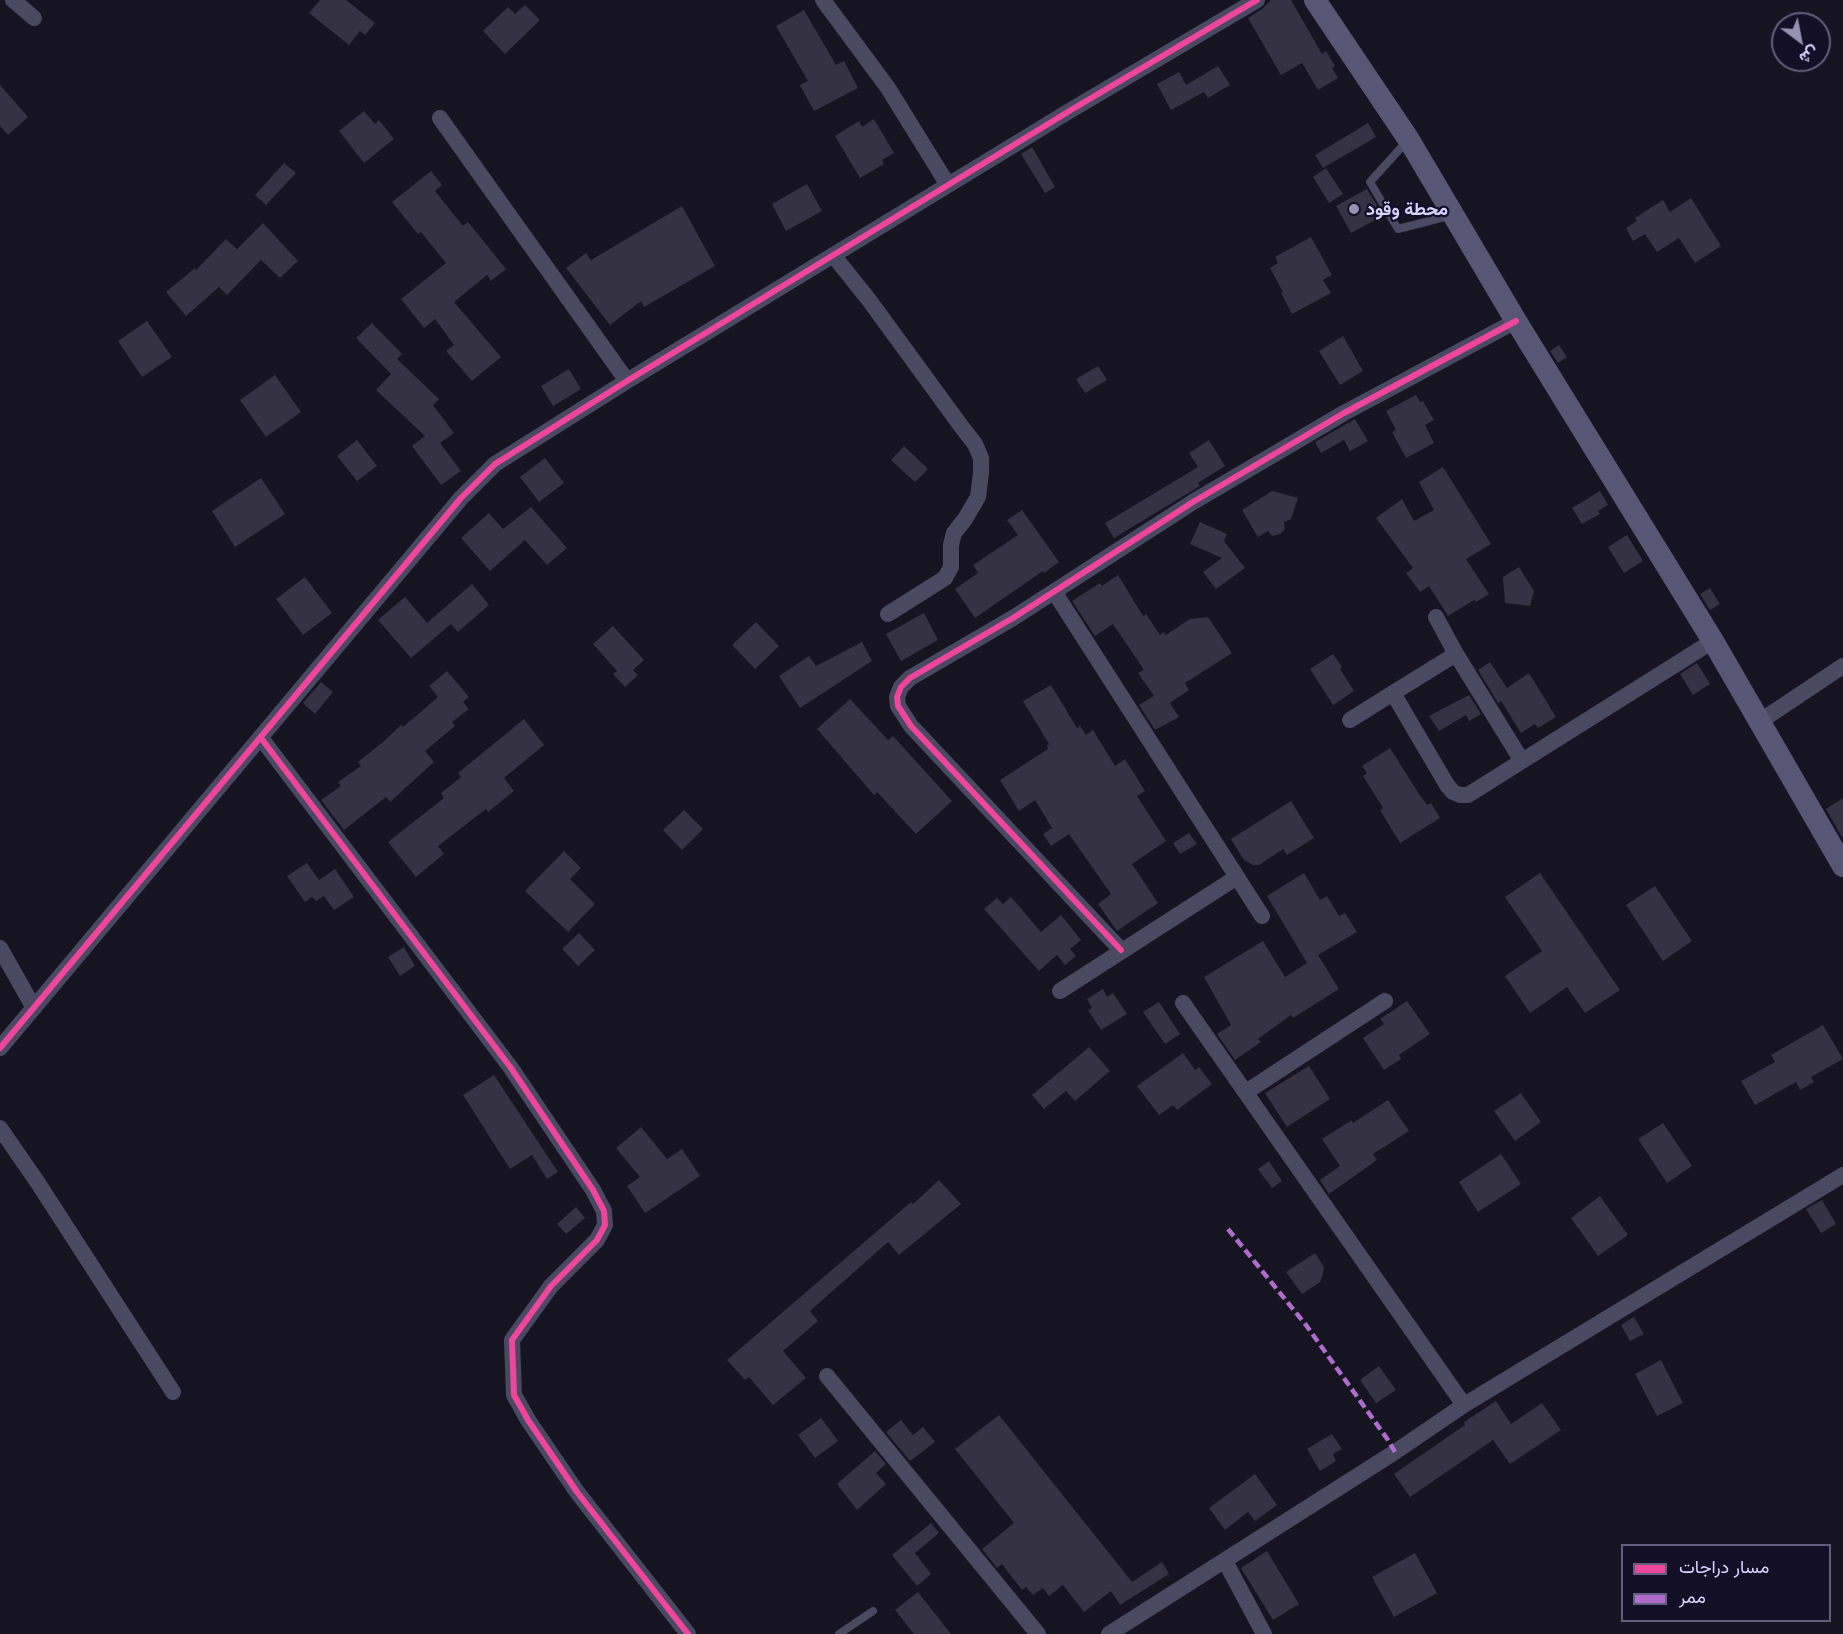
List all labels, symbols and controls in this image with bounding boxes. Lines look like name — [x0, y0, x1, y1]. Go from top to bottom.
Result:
north arrow — [1771, 12, 1831, 72]
text: ش — [1796, 42, 1823, 69]
place label: محطة وقود — [1366, 198, 1448, 220]
marker: محطة وقود — [1347, 202, 1361, 216]
legend — [1621, 1544, 1831, 1622]
text: مسار دراجات — [1679, 1555, 1769, 1577]
text: ممر — [1679, 1585, 1706, 1607]

